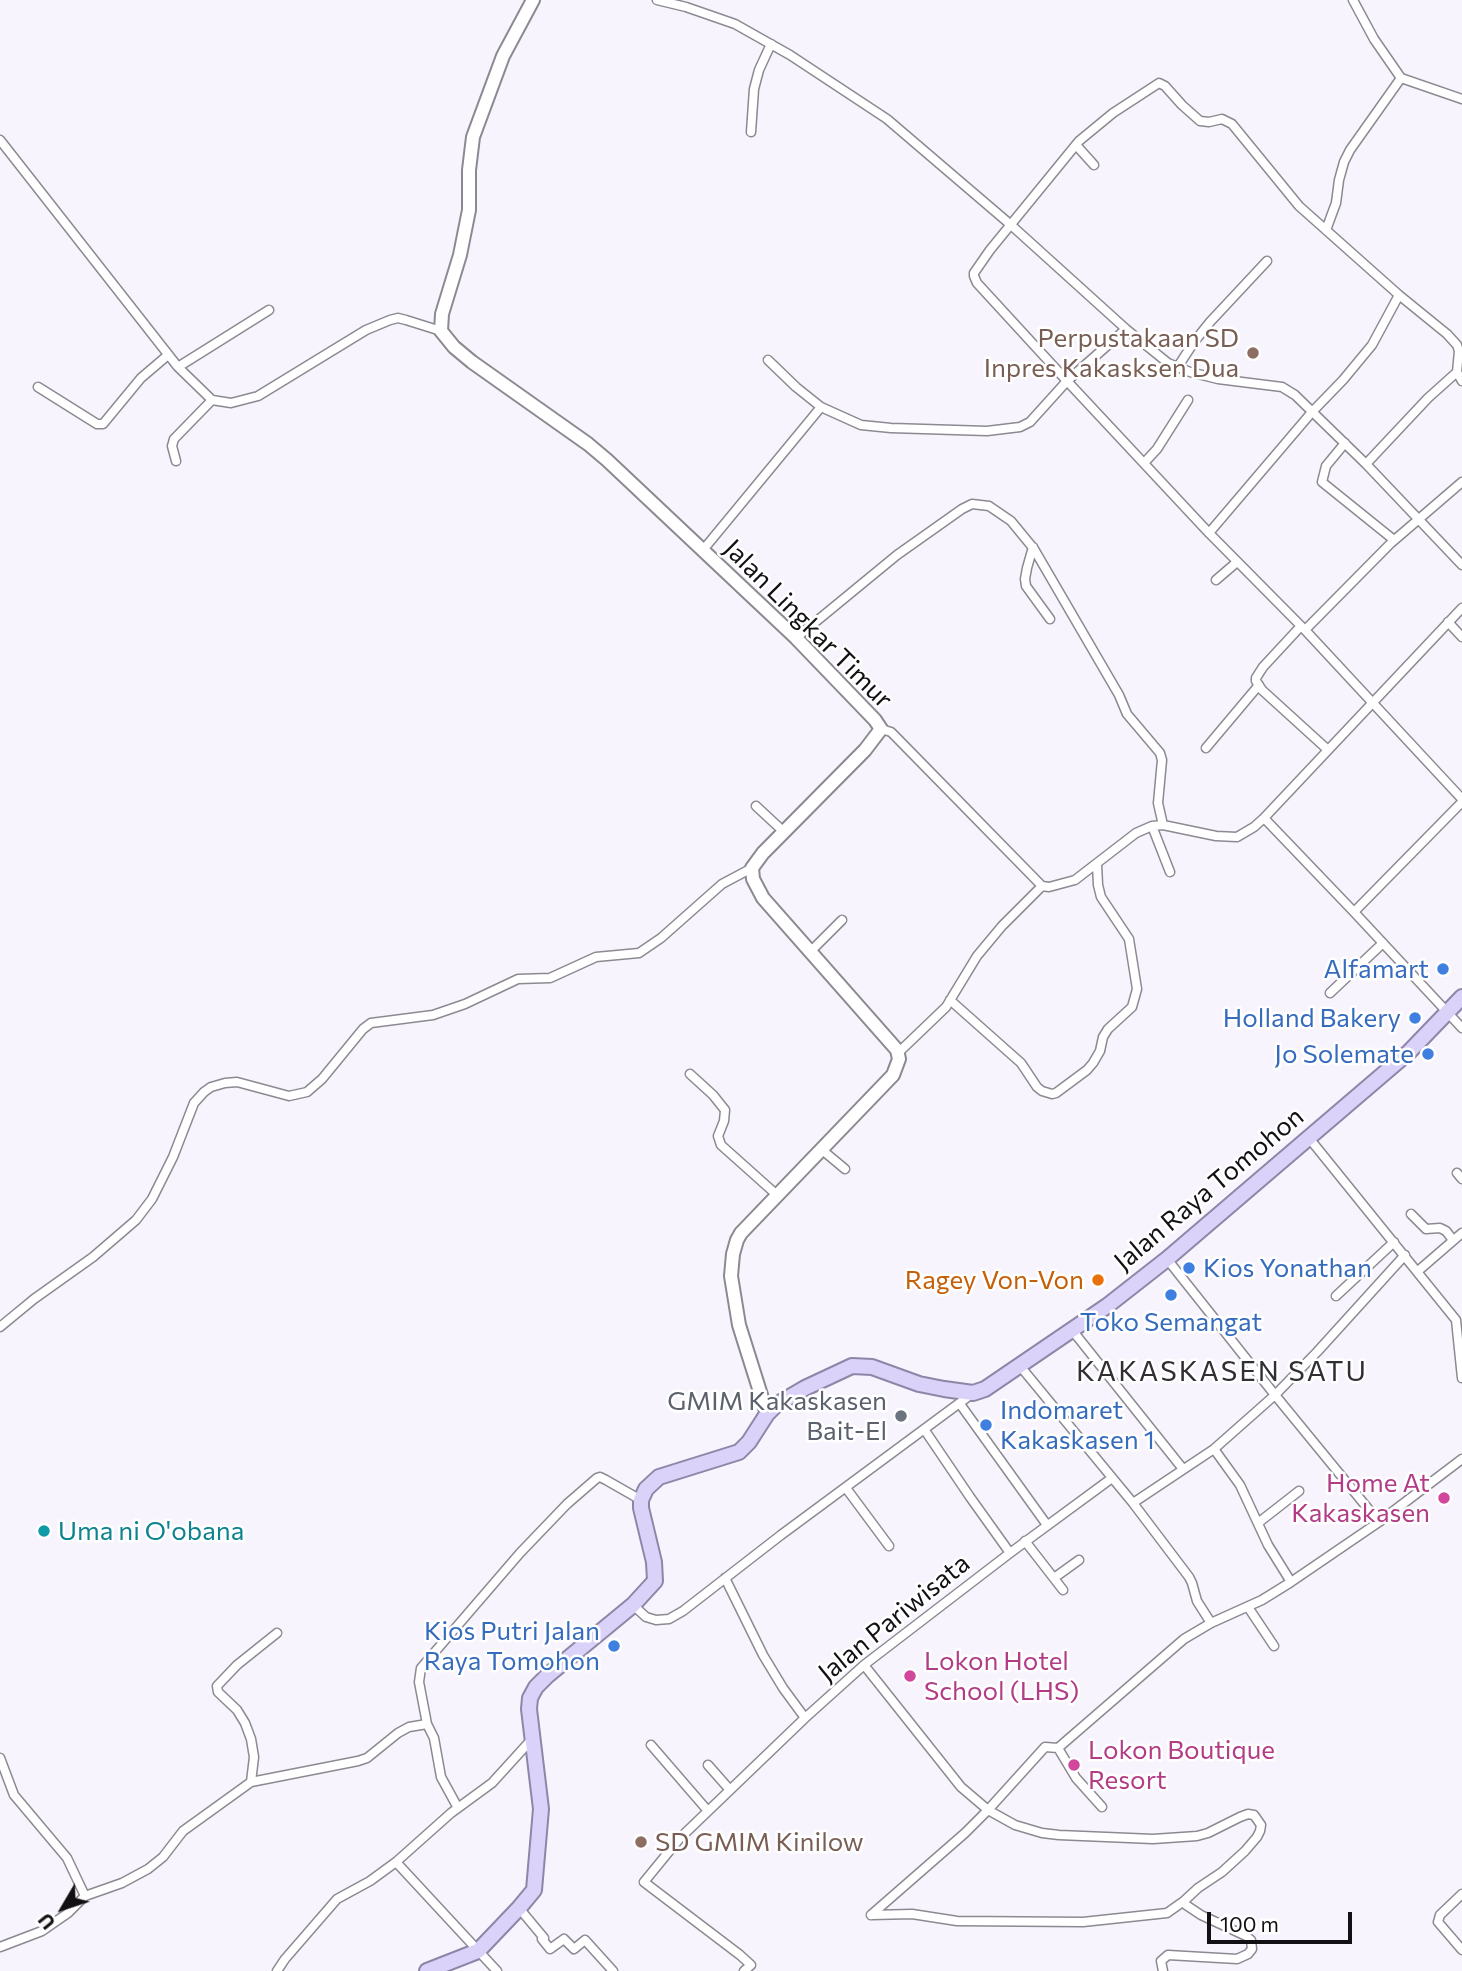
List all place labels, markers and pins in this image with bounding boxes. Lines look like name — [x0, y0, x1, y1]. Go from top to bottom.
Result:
place label: Perpustakaan SD Inpres Kakasksen Dua — [984, 322, 1239, 384]
marker: Perpustakaan SD Inpres Kakasksen Dua — [1245, 345, 1261, 361]
place label: Alfamart — [1324, 953, 1429, 985]
marker: Alfamart — [1435, 961, 1451, 977]
place label: Holland Bakery — [1223, 1002, 1401, 1034]
marker: Holland Bakery — [1407, 1010, 1423, 1026]
place label: Jo Solemate — [1274, 1038, 1414, 1070]
marker: Jo Solemate — [1420, 1046, 1436, 1062]
place label: Kios Yonathan — [1203, 1252, 1372, 1284]
marker: Kios Yonathan — [1181, 1260, 1197, 1276]
place label: Ragey Von-Von — [905, 1264, 1084, 1296]
marker: Ragey Von-Von — [1090, 1272, 1106, 1288]
marker: Toko Semangat — [1163, 1287, 1179, 1303]
place label: Toko Semangat — [1080, 1306, 1262, 1338]
place label: GMIM Kakaskasen Bait-El — [667, 1385, 887, 1446]
place label: Indomaret Kakaskasen 1 — [1000, 1394, 1155, 1456]
marker: GMIM Kakaskasen Bait-El — [893, 1408, 909, 1424]
marker: Indomaret Kakaskasen 1 — [978, 1417, 994, 1433]
place label: Home At Kakaskasen — [1291, 1467, 1430, 1528]
marker: Home At Kakaskasen — [1436, 1490, 1452, 1506]
place label: Uma ni O'obana — [58, 1515, 244, 1547]
marker: Uma ni O'obana — [36, 1523, 52, 1539]
place label: Kios Putri Jalan Raya Tomohon — [424, 1615, 600, 1676]
marker: Kios Putri Jalan Raya Tomohon — [606, 1638, 622, 1654]
place label: Lokon Hotel School (LHS) — [924, 1645, 1079, 1706]
marker: Lokon Hotel School (LHS) — [902, 1668, 918, 1684]
place label: Lokon Boutique Resort — [1088, 1734, 1275, 1796]
marker: Lokon Boutique Resort — [1066, 1757, 1082, 1773]
place label: SD GMIM Kinilow — [655, 1826, 864, 1858]
marker: SD GMIM Kinilow — [633, 1834, 649, 1850]

